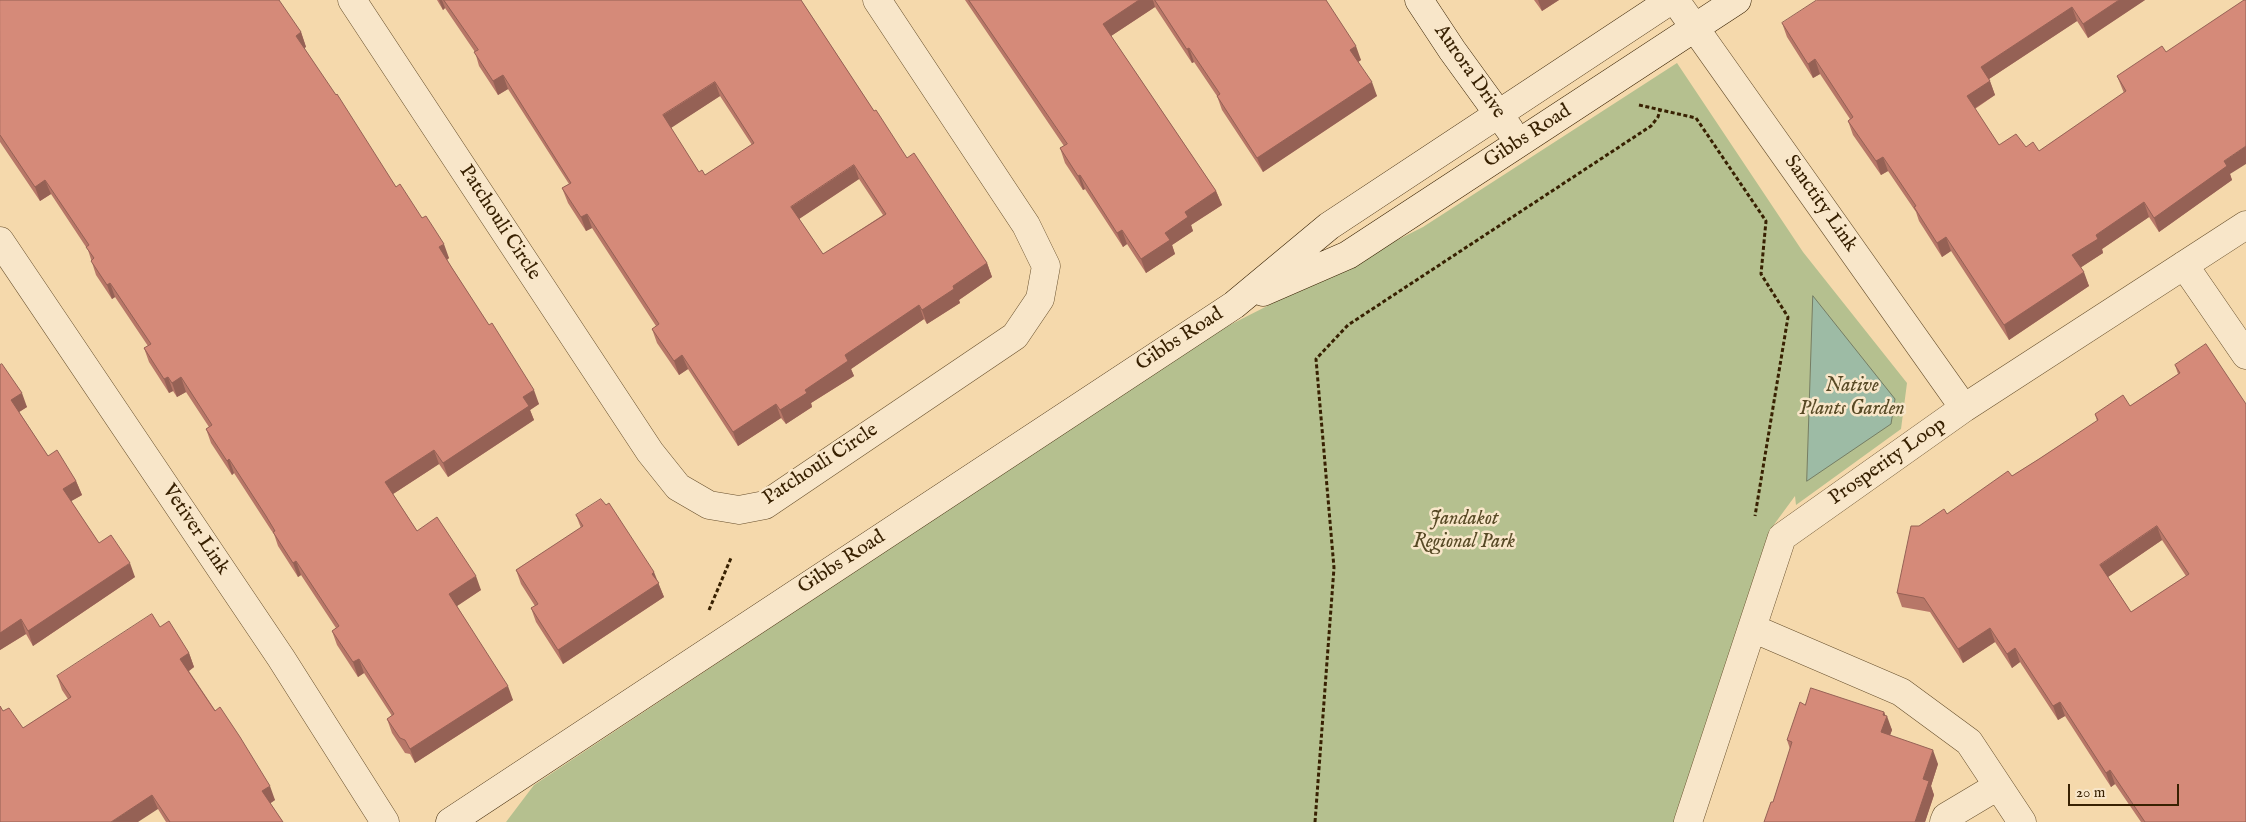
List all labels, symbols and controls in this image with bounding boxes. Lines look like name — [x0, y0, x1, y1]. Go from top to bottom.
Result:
street label: Aurora Drive — [1428, 21, 1510, 123]
street label: Gibbs Road — [1480, 100, 1576, 174]
street label: Sanctity Link — [1778, 151, 1862, 257]
street label: Patchouli Circle — [453, 161, 545, 285]
street label: Gibbs Road — [1132, 303, 1228, 377]
park label: Native Plants Garden — [1799, 375, 1905, 422]
street label: Prosperity Loop — [1825, 413, 1951, 511]
street label: Patchouli Circle — [759, 419, 883, 511]
street label: Vetiver Link — [156, 480, 234, 580]
park label: Jandakot Regional Park — [1413, 508, 1515, 555]
street label: Gibbs Road — [794, 526, 890, 600]
scale bar — [2071, 774, 2182, 806]
text: 20 m — [2076, 783, 2105, 802]

